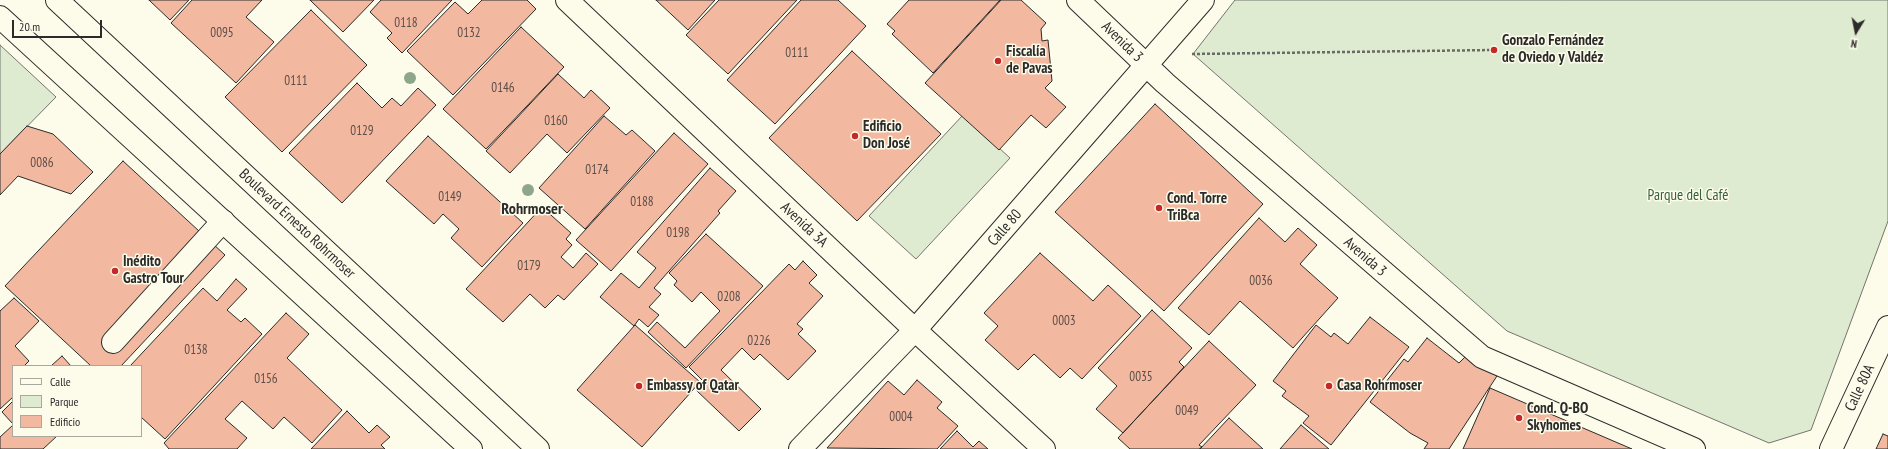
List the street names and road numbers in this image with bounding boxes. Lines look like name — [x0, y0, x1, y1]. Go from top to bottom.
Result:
street label: Avenida 3 — [1097, 18, 1147, 66]
street label: Boulevard Ernesto Rohrmoser — [235, 165, 359, 283]
street label: Avenida 3A — [777, 199, 831, 251]
street label: Calle 80 — [984, 206, 1026, 250]
street label: Avenida 3 — [1340, 234, 1390, 280]
street label: Calle 80A — [1841, 362, 1879, 414]

